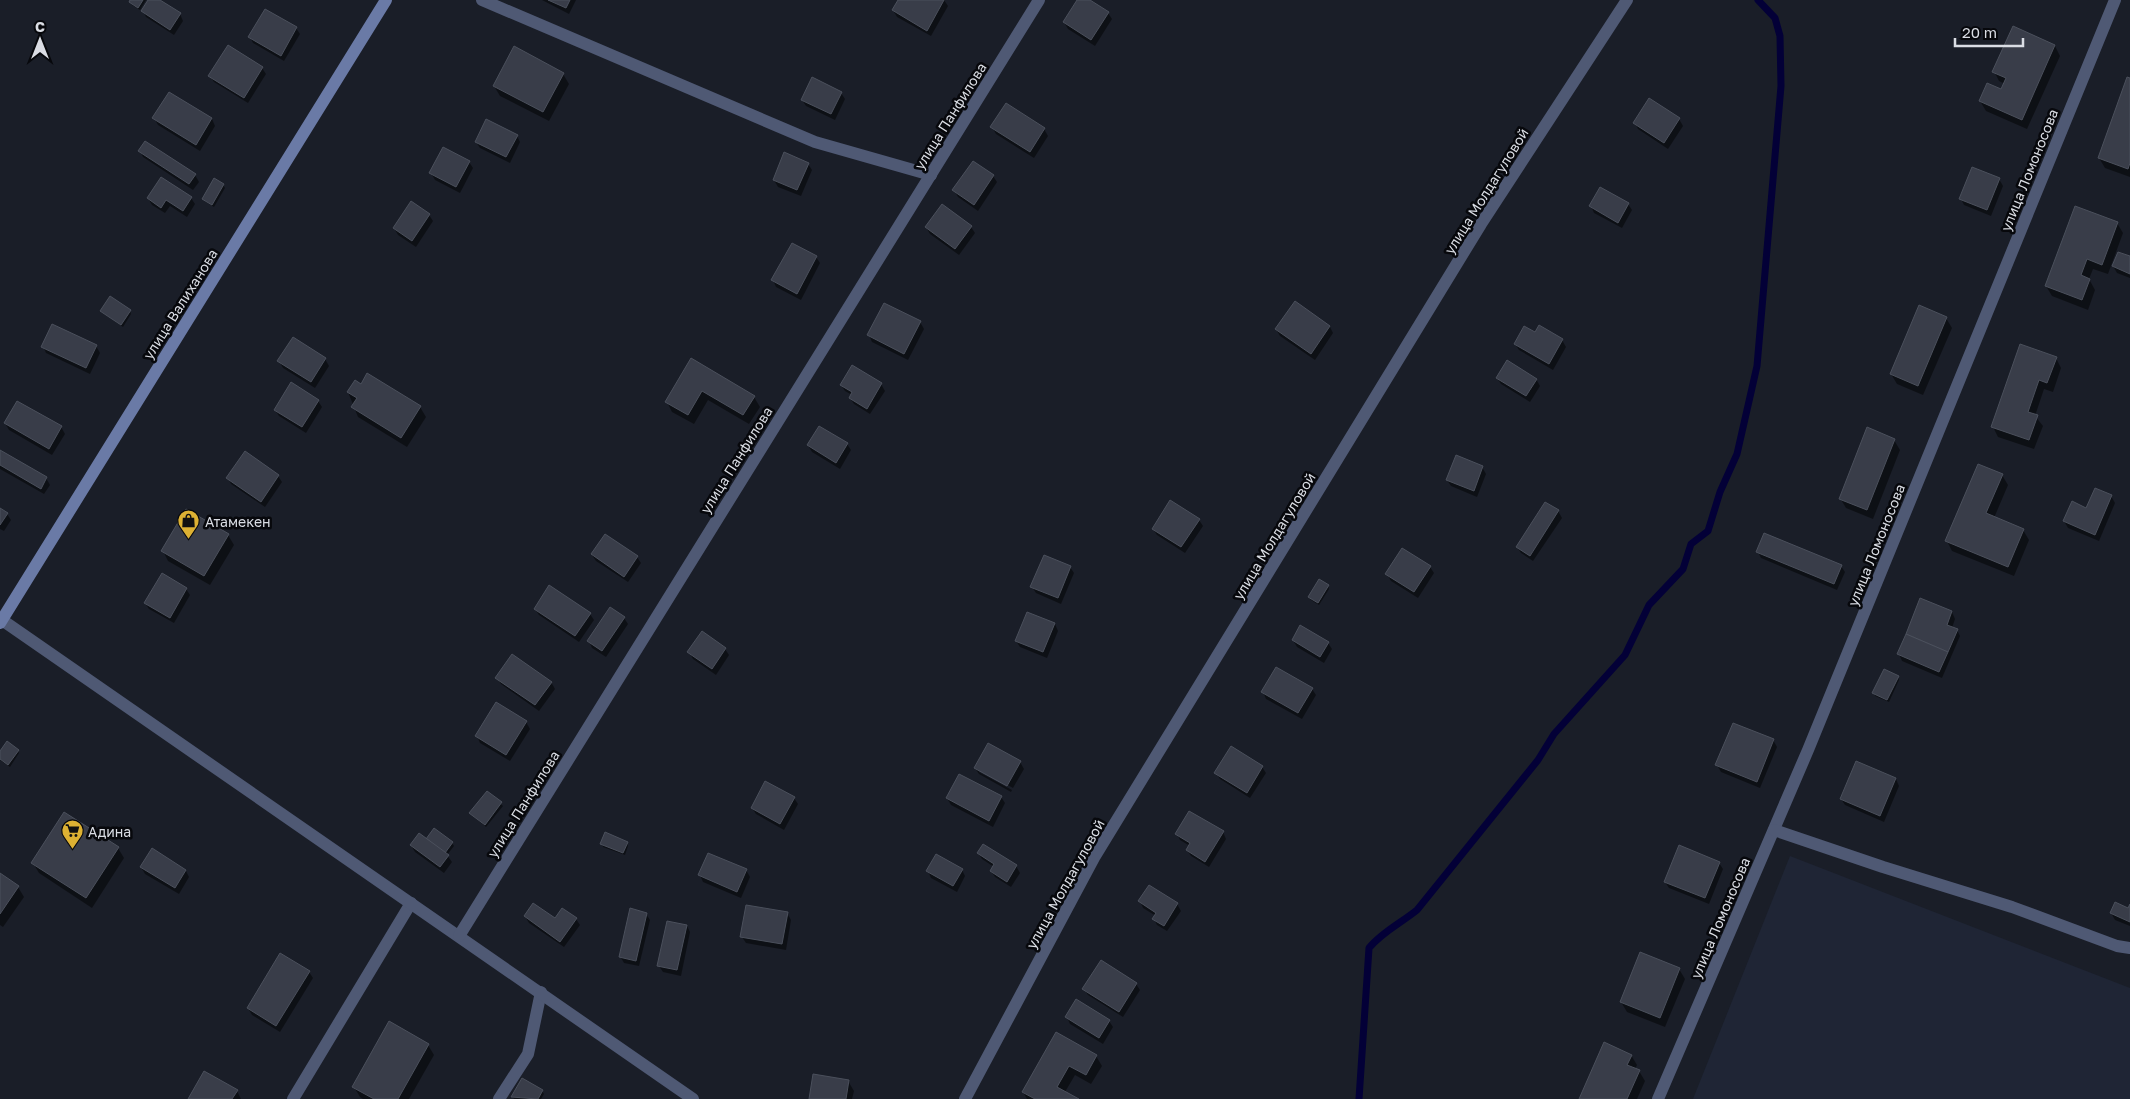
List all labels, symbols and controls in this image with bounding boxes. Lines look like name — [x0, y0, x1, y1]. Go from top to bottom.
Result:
north arrow — [15, 15, 65, 65]
scale bar — [1955, 15, 2022, 47]
text: С — [35, 18, 45, 35]
text: 20 m — [1962, 23, 1997, 41]
street label: улица Панфилова — [910, 59, 990, 173]
street label: улица Ломоносова — [1997, 106, 2061, 234]
street label: улица Молдагуловой — [1440, 125, 1532, 257]
street label: улица Валиханова — [139, 246, 221, 362]
street label: улица Панфилова — [696, 403, 776, 517]
street label: улица Молдагуловой — [1229, 469, 1319, 603]
street label: улица Ломоносова — [1844, 481, 1908, 609]
shop icon: Атамекен — [177, 509, 201, 540]
place label: Атамекен — [205, 513, 271, 530]
street label: улица Панфилова — [483, 747, 563, 861]
street label: улица Молдагуловой — [1022, 816, 1108, 952]
supermarket icon: Адина — [60, 819, 84, 850]
place label: Адина — [88, 823, 131, 840]
street label: улица Ломоносова — [1687, 855, 1753, 981]

